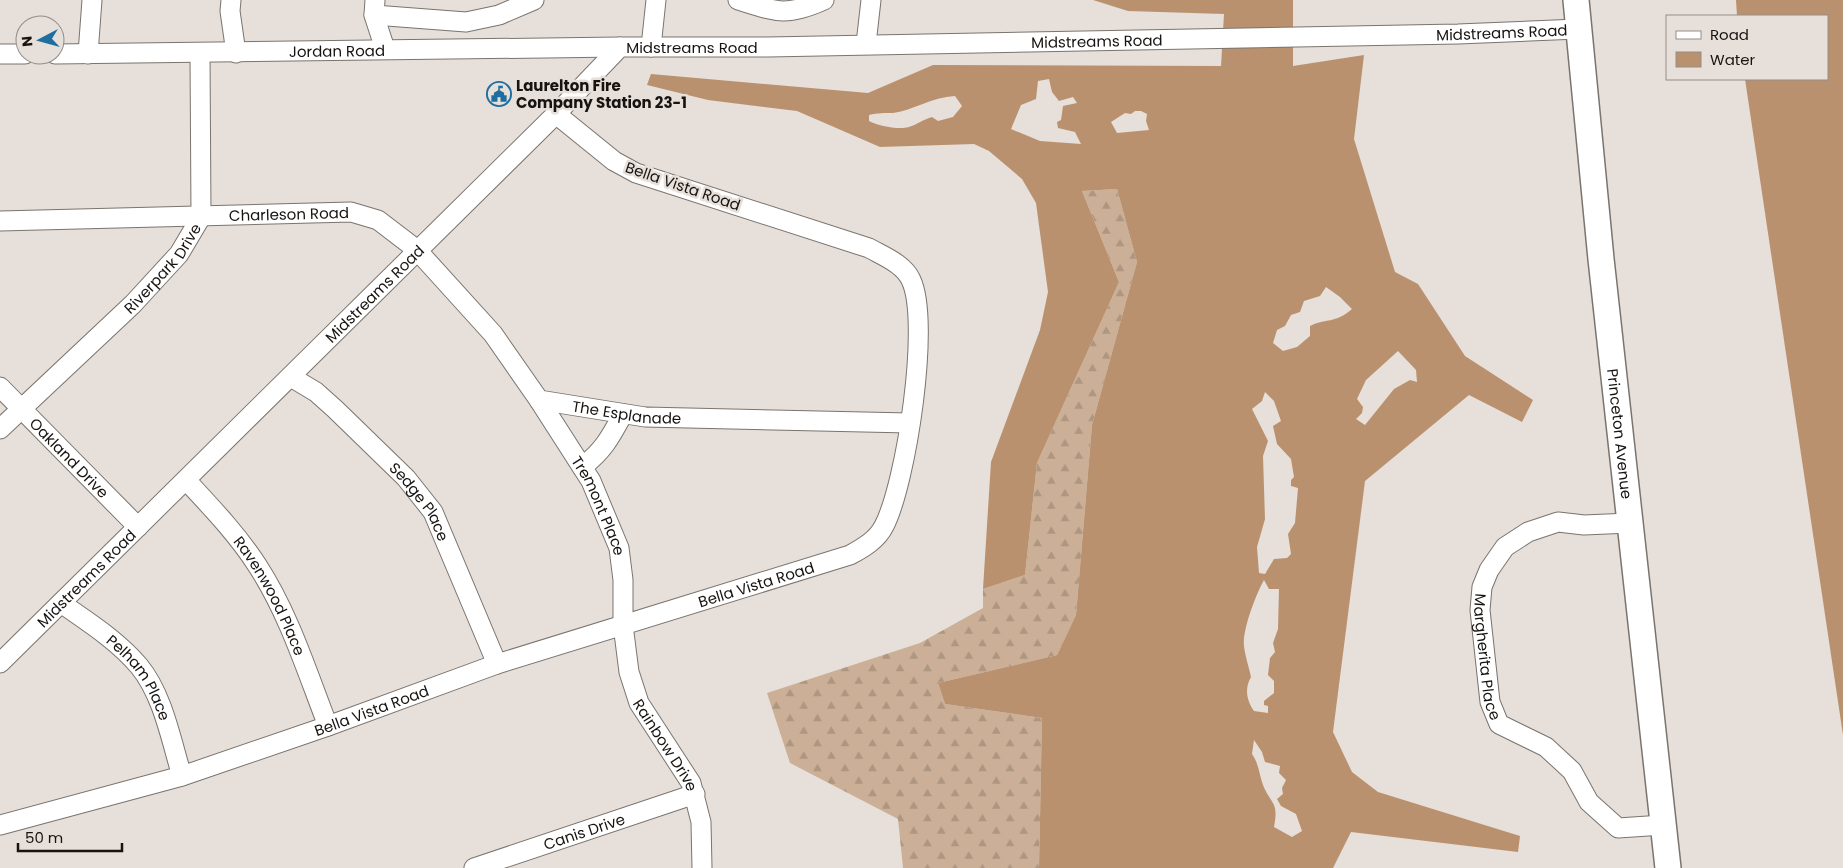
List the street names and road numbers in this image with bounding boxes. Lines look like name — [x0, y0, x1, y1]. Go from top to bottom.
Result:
street label: Midstreams Road — [1436, 19, 1568, 45]
street label: Midstreams Road — [1031, 29, 1163, 53]
street label: Midstreams Road — [626, 37, 758, 58]
street label: Jordan Road — [289, 39, 385, 62]
street label: Bella Vista Road — [623, 156, 743, 216]
street label: Charleson Road — [229, 202, 349, 226]
street label: Riverpark Drive — [119, 219, 206, 318]
street label: Midstreams Road — [320, 240, 428, 347]
street label: Princeton Avenue — [1603, 367, 1638, 500]
street label: The Esplanade — [571, 395, 682, 428]
street label: Oakland Drive — [25, 413, 114, 502]
street label: Tremont Place — [567, 451, 630, 556]
street label: Sedge Place — [385, 457, 454, 544]
street label: Midstreams Road — [32, 524, 140, 632]
street label: Ravenwood Place — [229, 531, 311, 658]
street label: Bella Vista Road — [695, 556, 817, 612]
street label: Margherita Place — [1469, 593, 1507, 723]
street label: Pelham Place — [102, 629, 176, 723]
street label: Bella Vista Road — [311, 679, 432, 740]
street label: Rainbow Drive — [628, 695, 703, 793]
street label: Canis Drive — [541, 808, 627, 855]

